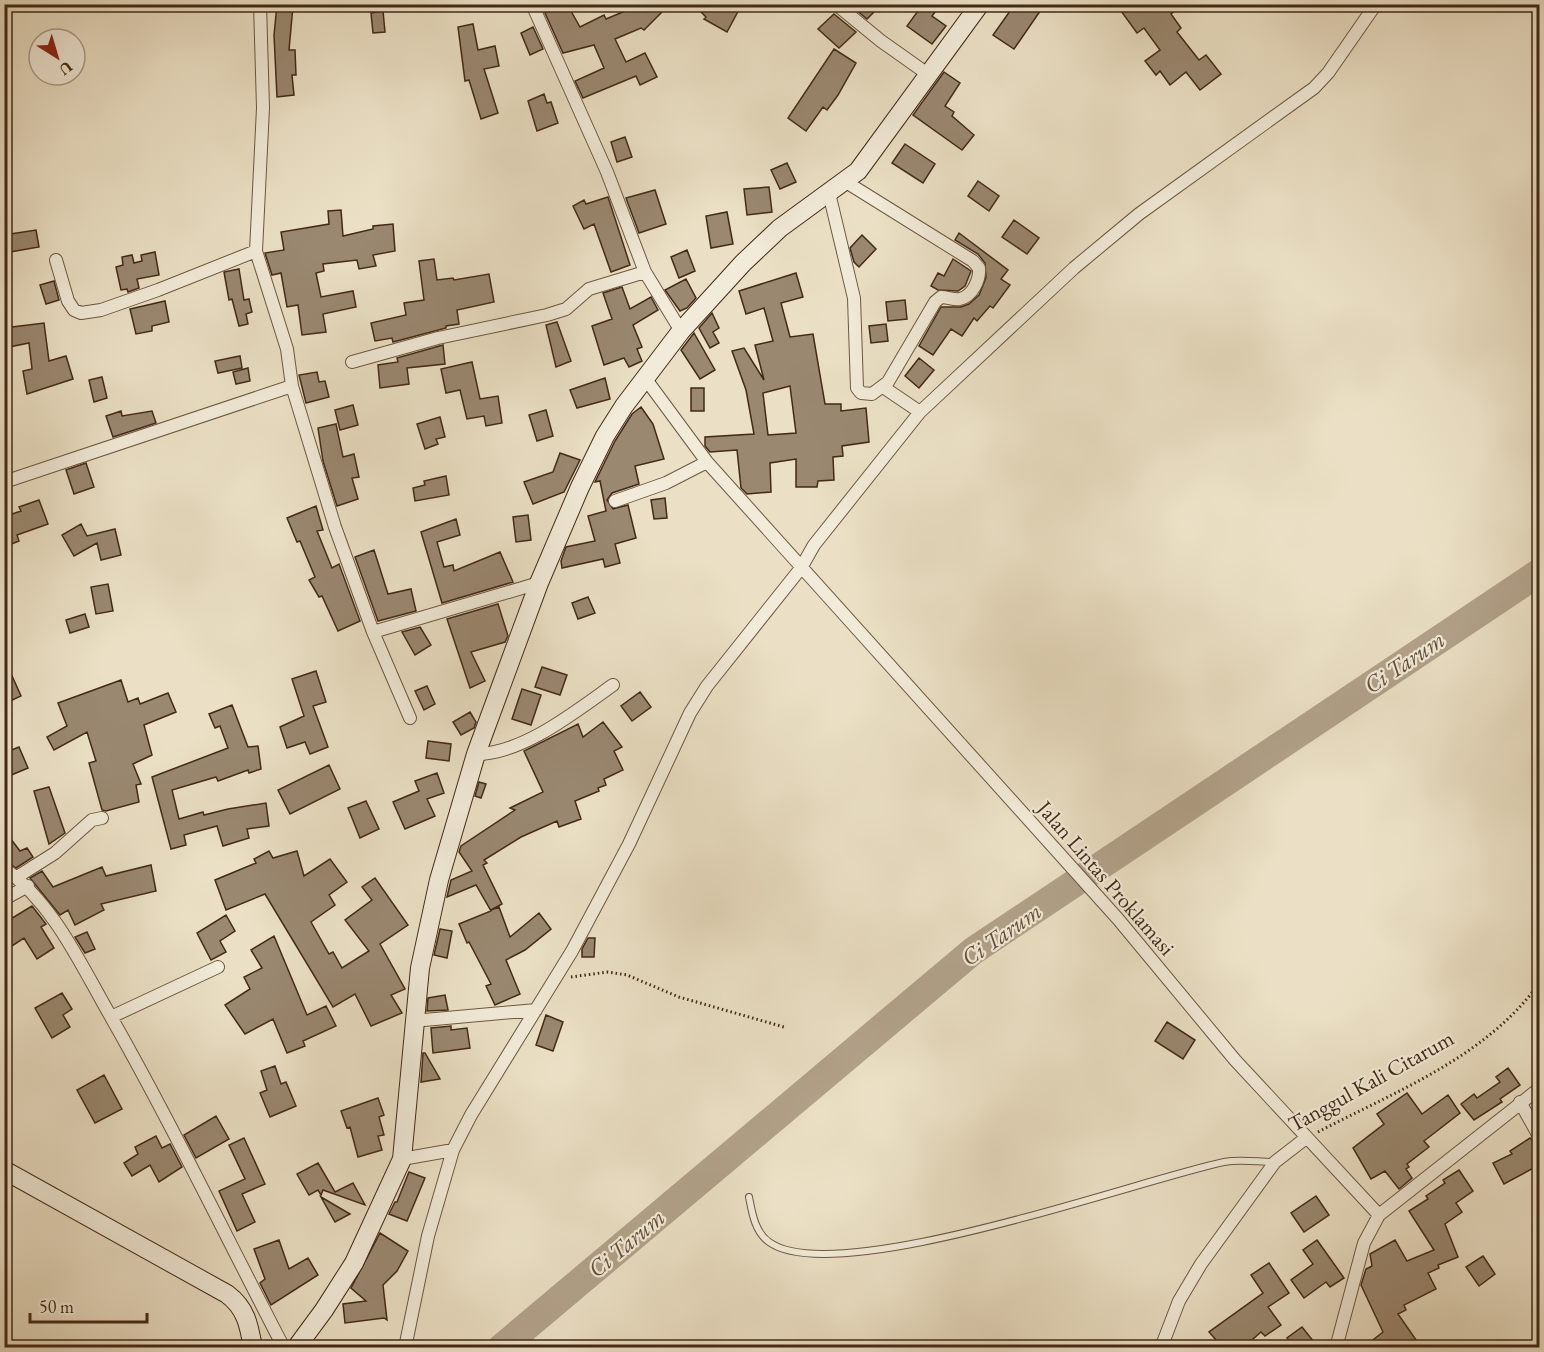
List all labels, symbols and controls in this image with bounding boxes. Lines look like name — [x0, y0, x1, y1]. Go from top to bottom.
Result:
north arrow — [27, 27, 87, 87]
text: U — [55, 57, 77, 81]
water label: Ci Tarum — [1358, 624, 1450, 700]
street label: Jalan Lintas Proklamasi — [1029, 793, 1181, 962]
water label: Ci Tarum — [955, 895, 1047, 973]
street label: Tanggul Kali Citarum — [1283, 1024, 1459, 1138]
water label: Ci Tarum — [581, 1202, 671, 1284]
scale bar — [30, 1286, 147, 1324]
text: 50 m — [39, 1295, 74, 1318]

